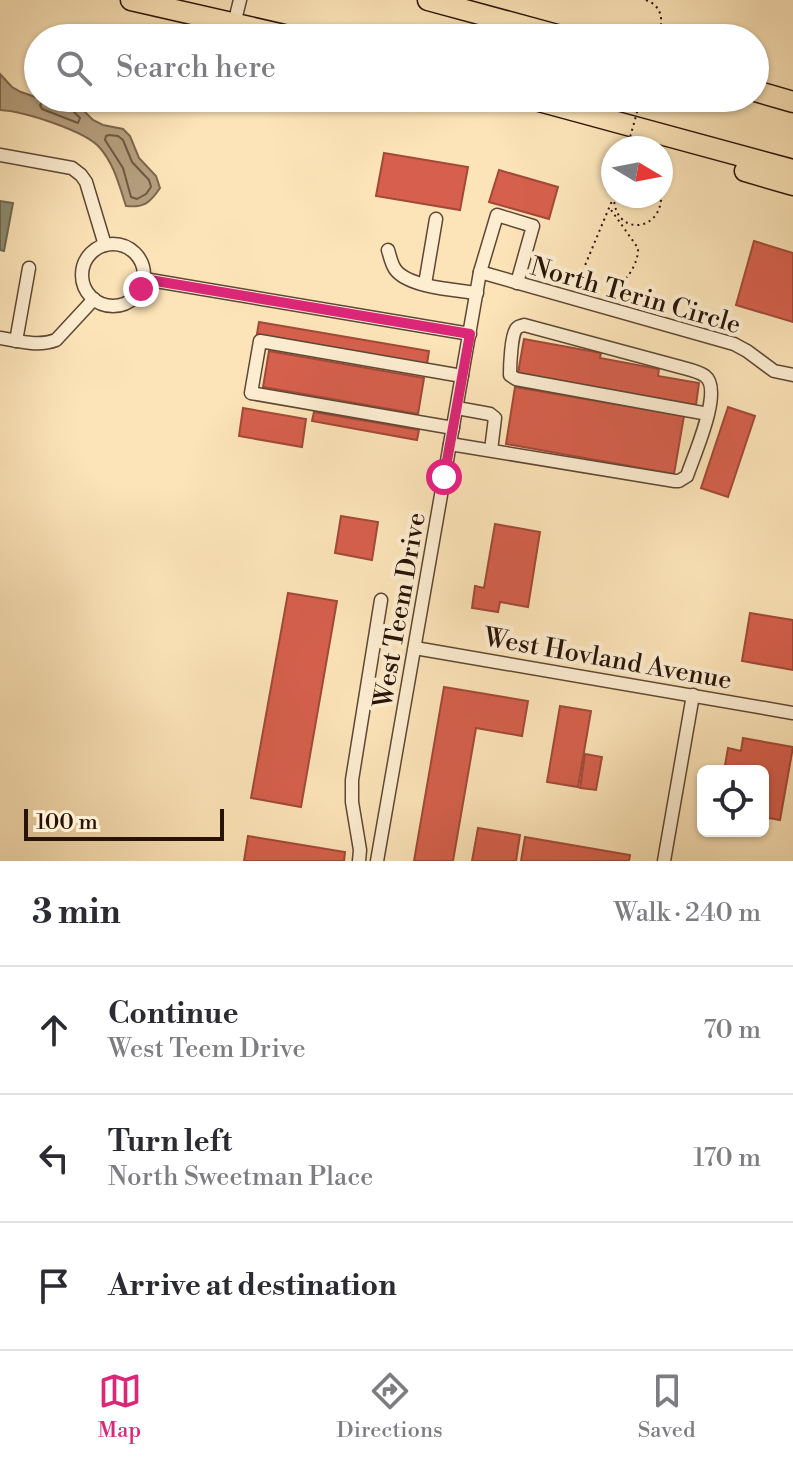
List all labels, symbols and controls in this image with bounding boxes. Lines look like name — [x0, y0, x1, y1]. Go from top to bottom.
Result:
search box — [24, 24, 769, 112]
icon: search — [52, 46, 96, 90]
text: Search here — [116, 49, 276, 87]
north arrow — [601, 136, 673, 208]
street label: North Terin Circle — [527, 251, 745, 341]
route end — [123, 271, 159, 307]
route start — [426, 459, 462, 495]
street label: West Teem Drive — [367, 510, 433, 711]
street label: West Hovland Avenue — [480, 621, 734, 697]
map controls — [697, 765, 769, 837]
button: locate — [697, 765, 769, 837]
scale bar — [24, 805, 224, 841]
text: 100 m — [36, 809, 98, 836]
text: 3 min — [32, 892, 121, 934]
text: Walk · 240 m — [614, 897, 761, 929]
text: Continue — [108, 995, 239, 1033]
icon: ahead — [32, 1008, 76, 1052]
text: 70 m — [703, 1014, 761, 1046]
text: West Teem Drive — [108, 1033, 306, 1065]
text: Turn left — [108, 1123, 232, 1161]
icon: left — [32, 1136, 76, 1180]
text: 170 m — [693, 1142, 761, 1174]
text: North Sweetman Place — [108, 1161, 373, 1193]
icon: arrive — [32, 1264, 76, 1308]
text: Arrive at destination — [108, 1267, 397, 1305]
tab: Map — [98, 1369, 142, 1444]
tab: Directions — [337, 1369, 443, 1444]
tab: Saved — [638, 1369, 695, 1444]

